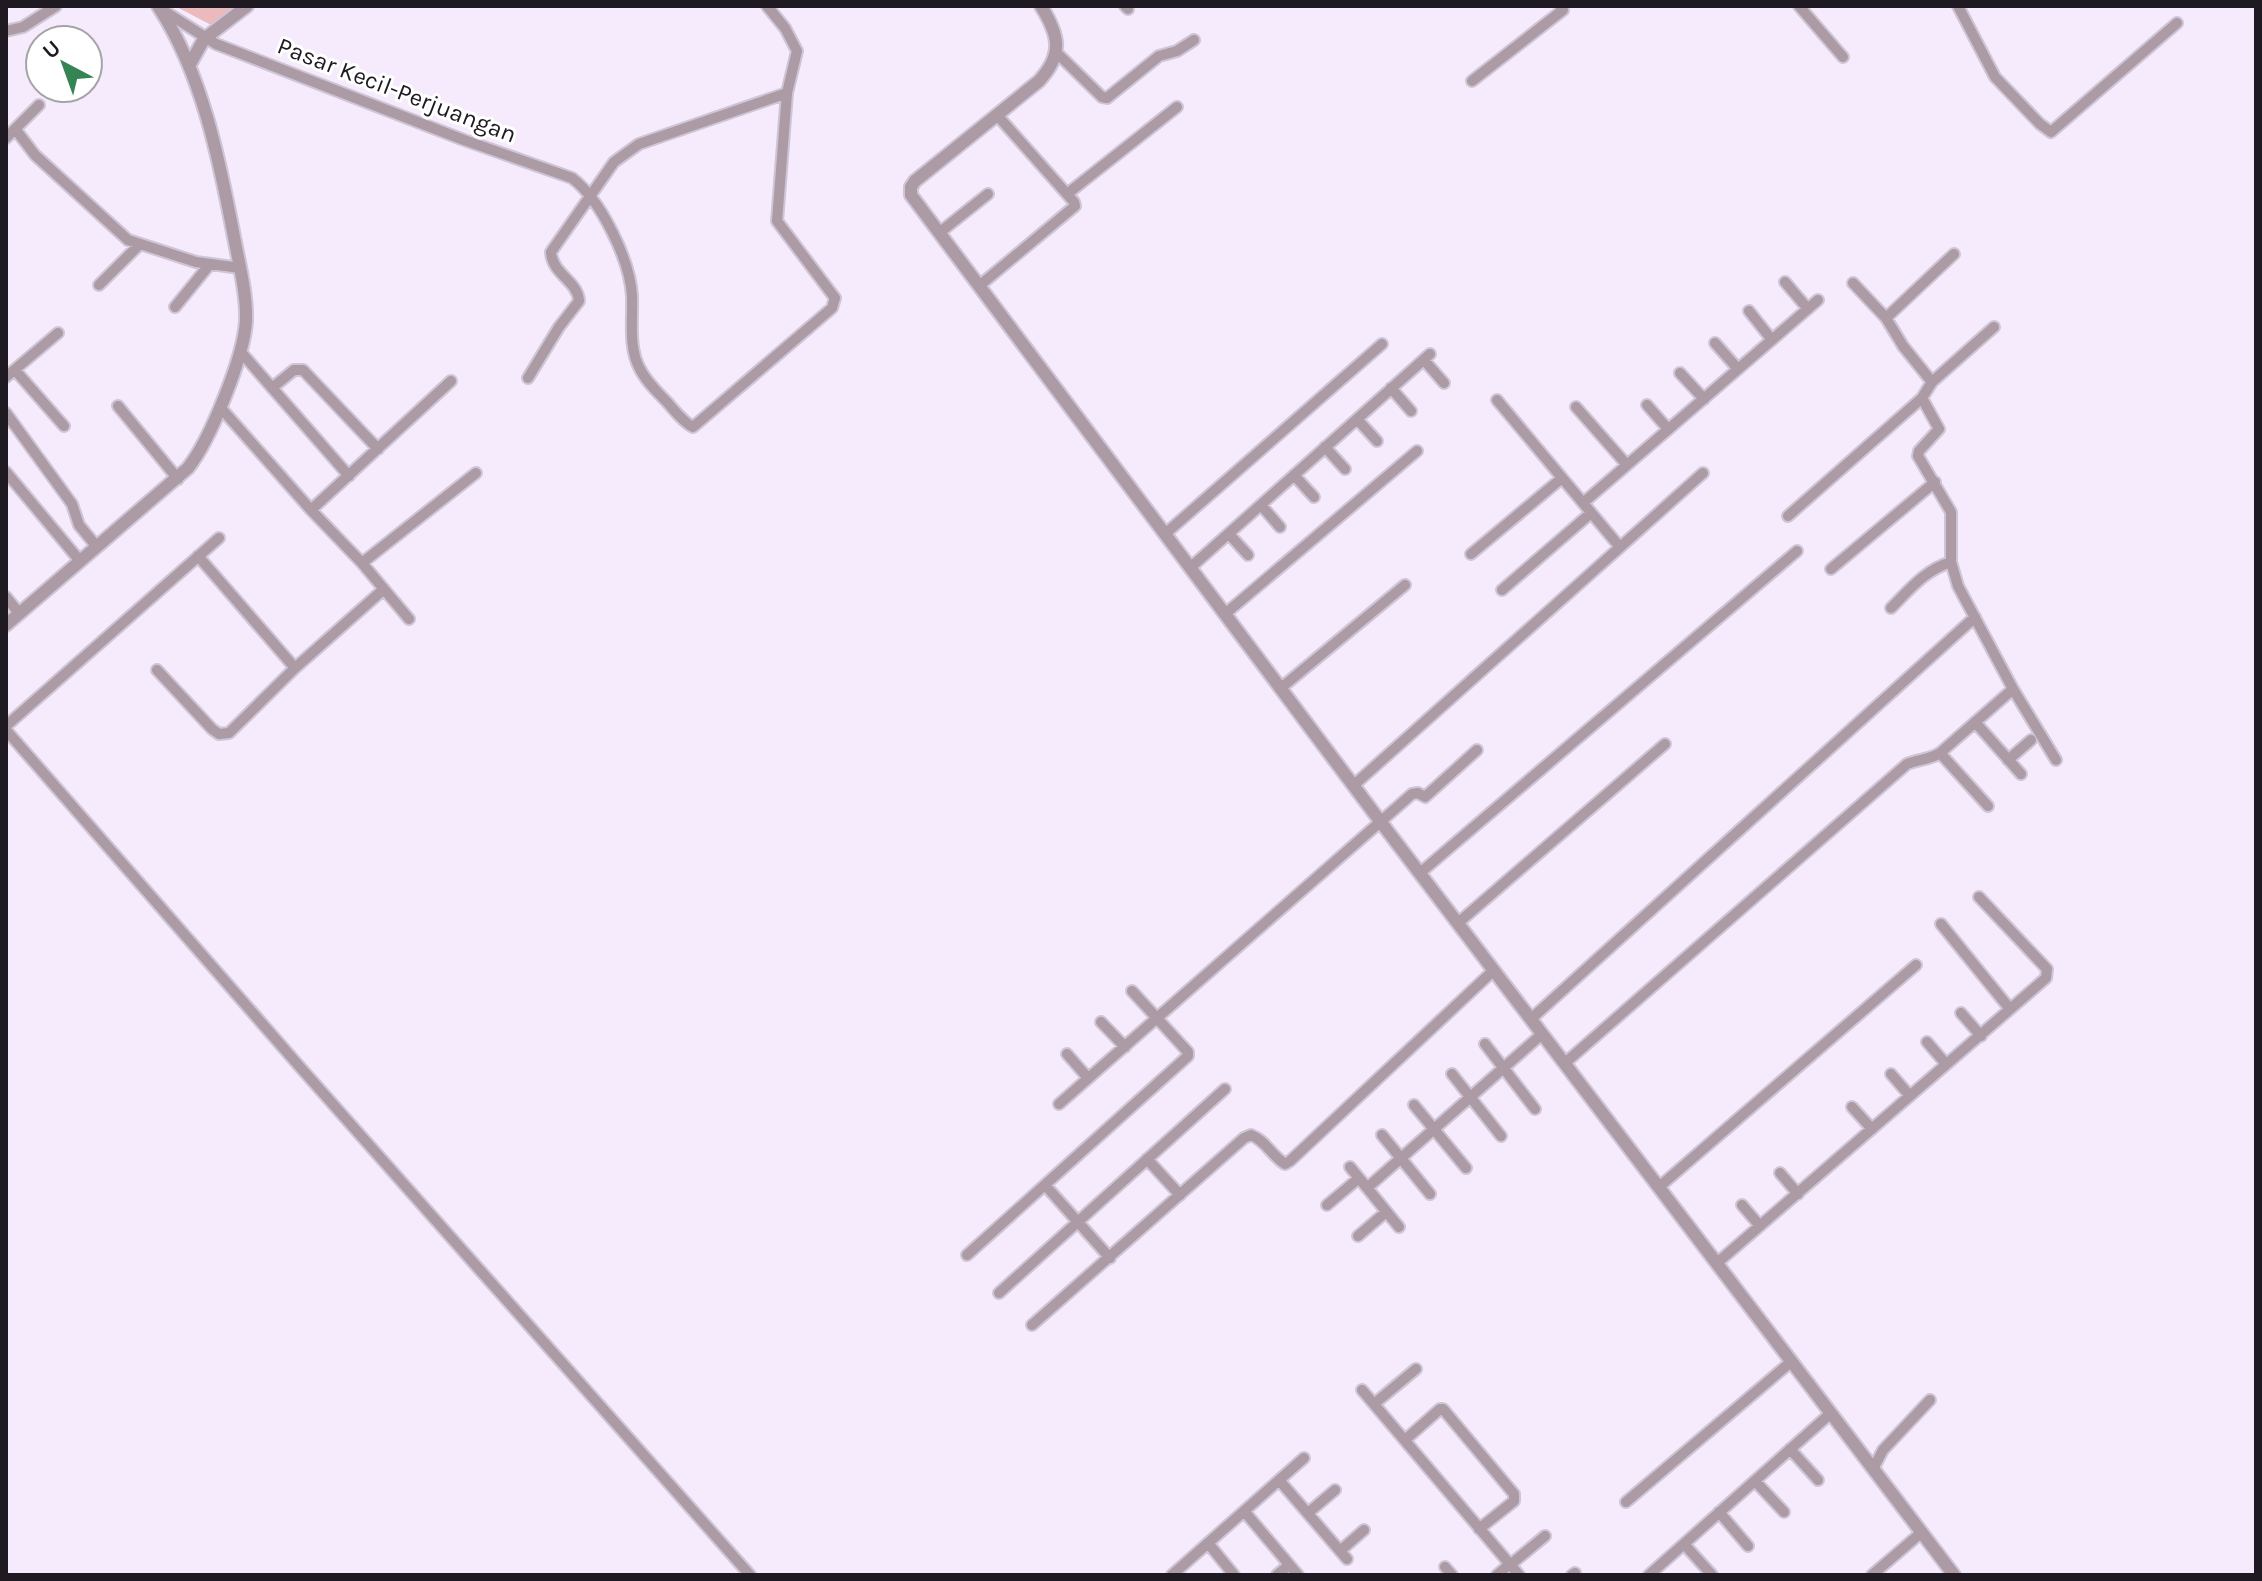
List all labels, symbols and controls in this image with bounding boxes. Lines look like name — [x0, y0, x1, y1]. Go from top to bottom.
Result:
north arrow — [24, 24, 104, 104]
street label: Pasar Kecil-Perjuangan — [274, 32, 520, 148]
text: U — [37, 35, 66, 64]

